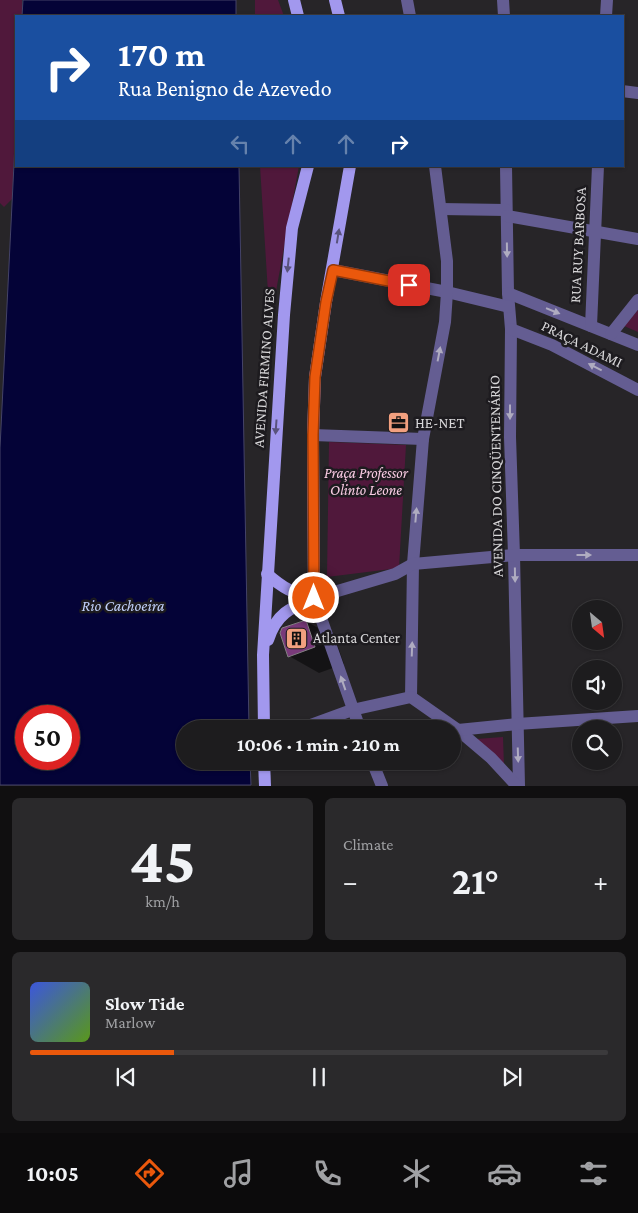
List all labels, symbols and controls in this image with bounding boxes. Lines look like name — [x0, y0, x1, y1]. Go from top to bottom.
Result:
icon: right — [35, 35, 100, 100]
text: 170 m — [118, 35, 205, 74]
text: Rua Benigno de Azevedo — [118, 76, 332, 101]
icon: left — [226, 130, 254, 158]
icon: ahead — [279, 130, 307, 158]
icon: ahead — [332, 130, 360, 158]
icon: right — [385, 130, 413, 158]
street label: RUA RUY BARBOSA — [567, 186, 589, 303]
one-way arrow — [334, 228, 342, 244]
one-way arrow — [503, 242, 511, 258]
one-way arrow — [284, 258, 292, 274]
pin — [388, 264, 430, 306]
icon: arrive — [395, 271, 423, 299]
street label: AVENIDA FIRMINO ALVES — [250, 288, 278, 448]
one-way arrow — [546, 307, 560, 315]
street label: PRAÇA ADAMI — [539, 318, 625, 371]
one-way arrow — [435, 347, 443, 362]
one-way arrow — [588, 363, 602, 371]
street label: AVENIDA DO CINQÜENTENÁRIO — [486, 375, 506, 577]
one-way arrow — [506, 405, 514, 421]
office icon: HE-NET — [387, 411, 411, 435]
place label: HE-NET — [415, 415, 465, 431]
one-way arrow — [272, 420, 280, 436]
park label: Praça Professor Olinto Leone — [324, 465, 409, 498]
one-way arrow — [413, 507, 421, 523]
one-way arrow — [576, 551, 592, 559]
one-way arrow — [511, 567, 519, 583]
position arrow — [287, 571, 339, 623]
water label: Rio Cachoeira — [81, 597, 165, 614]
north arrow — [572, 600, 622, 650]
map controls — [572, 600, 622, 770]
building icon: Atlanta Center — [285, 626, 309, 650]
place label: Atlanta Center — [313, 630, 401, 646]
one-way arrow — [409, 640, 417, 656]
button: sound — [572, 660, 622, 710]
one-way arrow — [339, 675, 347, 690]
speed limit sign: 50 — [15, 705, 80, 770]
button: search — [572, 720, 622, 770]
text: 10:06 · 1 min · 210 m — [237, 734, 400, 755]
one-way arrow — [514, 747, 522, 763]
text: 45 — [129, 824, 196, 896]
text: Climate — [343, 836, 393, 853]
text: 21° — [452, 860, 499, 902]
text: − — [343, 866, 358, 897]
text: + — [593, 866, 608, 897]
text: km/h — [145, 893, 180, 910]
text: Slow Tide — [105, 993, 185, 1014]
text: Marlow — [105, 1014, 155, 1031]
icon: previous — [112, 1063, 140, 1091]
icon: pause — [305, 1063, 333, 1091]
icon: next — [498, 1063, 526, 1091]
icon: directions — [132, 1156, 167, 1191]
icon: music — [221, 1156, 256, 1191]
icon: phone — [310, 1156, 345, 1191]
icon: climate — [399, 1156, 434, 1191]
icon: car — [487, 1156, 522, 1191]
icon: filters — [576, 1156, 611, 1191]
text: 10:05 — [27, 1161, 79, 1186]

